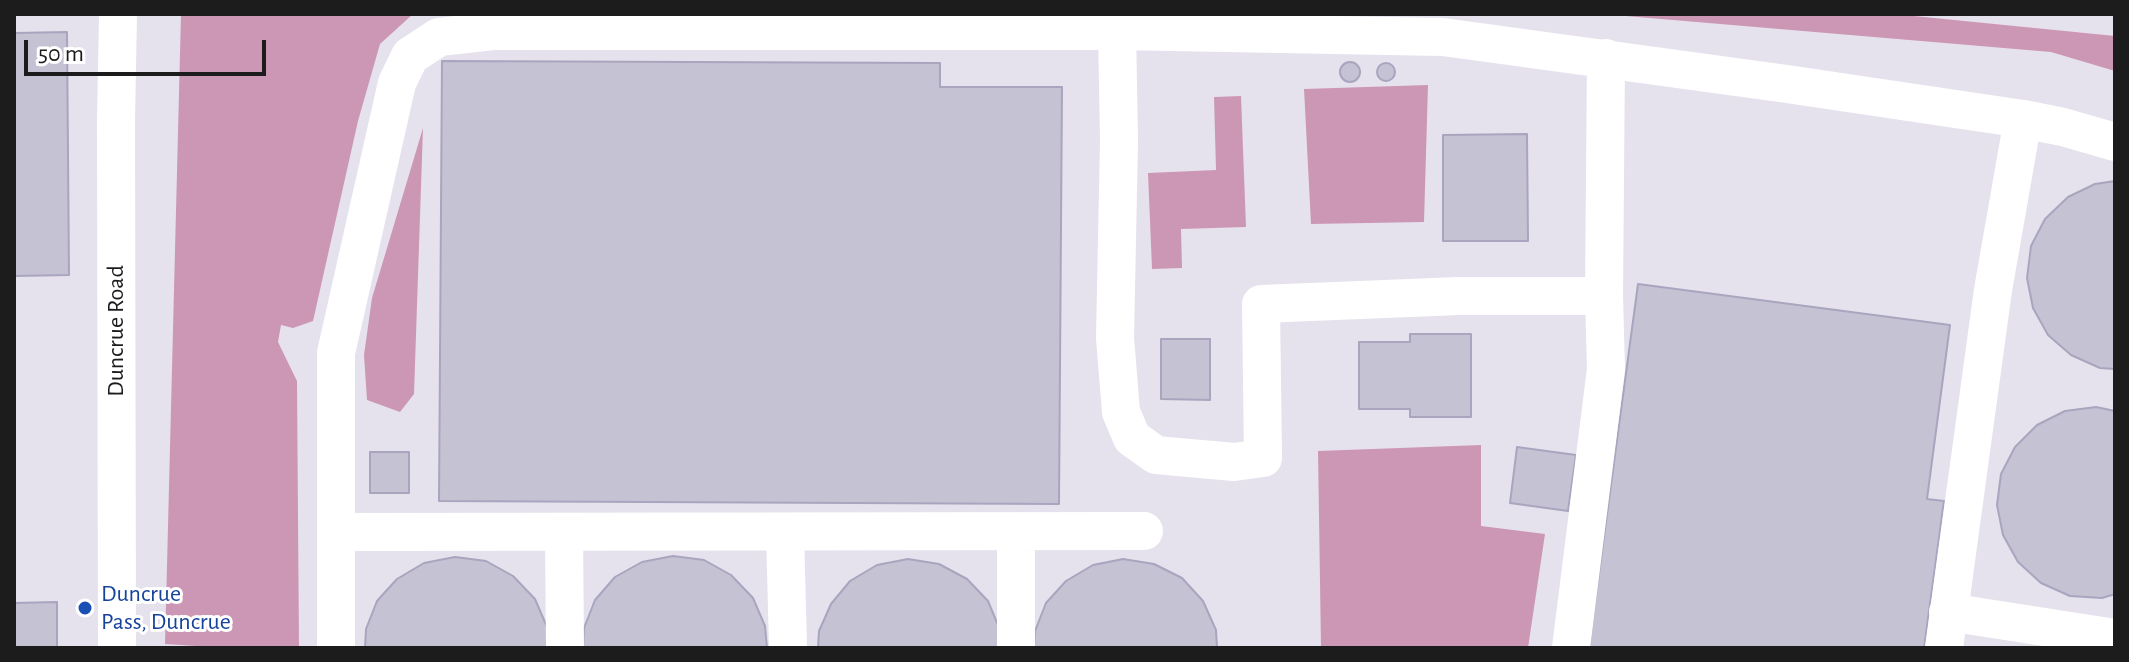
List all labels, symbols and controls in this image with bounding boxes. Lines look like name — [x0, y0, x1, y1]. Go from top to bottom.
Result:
scale bar — [28, 24, 270, 74]
text: 50 m — [38, 42, 84, 66]
street label: Duncrue Road — [102, 265, 130, 397]
place label: Duncrue Pass, Duncrue — [101, 580, 231, 636]
marker: Duncrue Pass, Duncrue — [76, 599, 94, 617]

